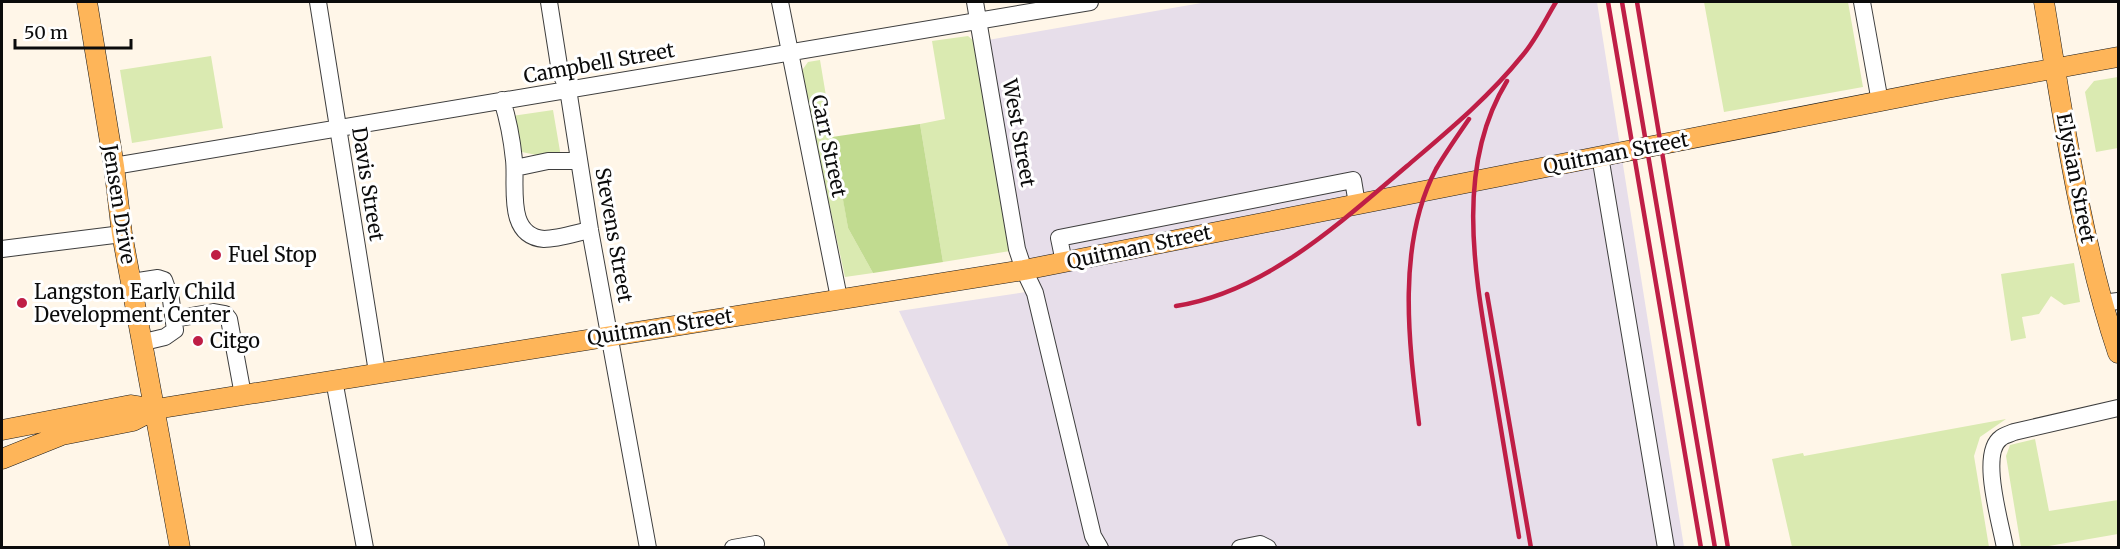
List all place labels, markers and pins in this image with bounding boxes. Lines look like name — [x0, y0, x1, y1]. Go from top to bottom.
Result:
place label: Fuel Stop — [228, 242, 317, 267]
marker: Fuel Stop — [209, 248, 223, 262]
place label: Langston Early Child Development Center — [34, 279, 235, 327]
marker: Langston Early Child Development Center — [15, 296, 29, 310]
place label: Citgo — [210, 328, 260, 353]
marker: Citgo — [191, 334, 205, 348]

